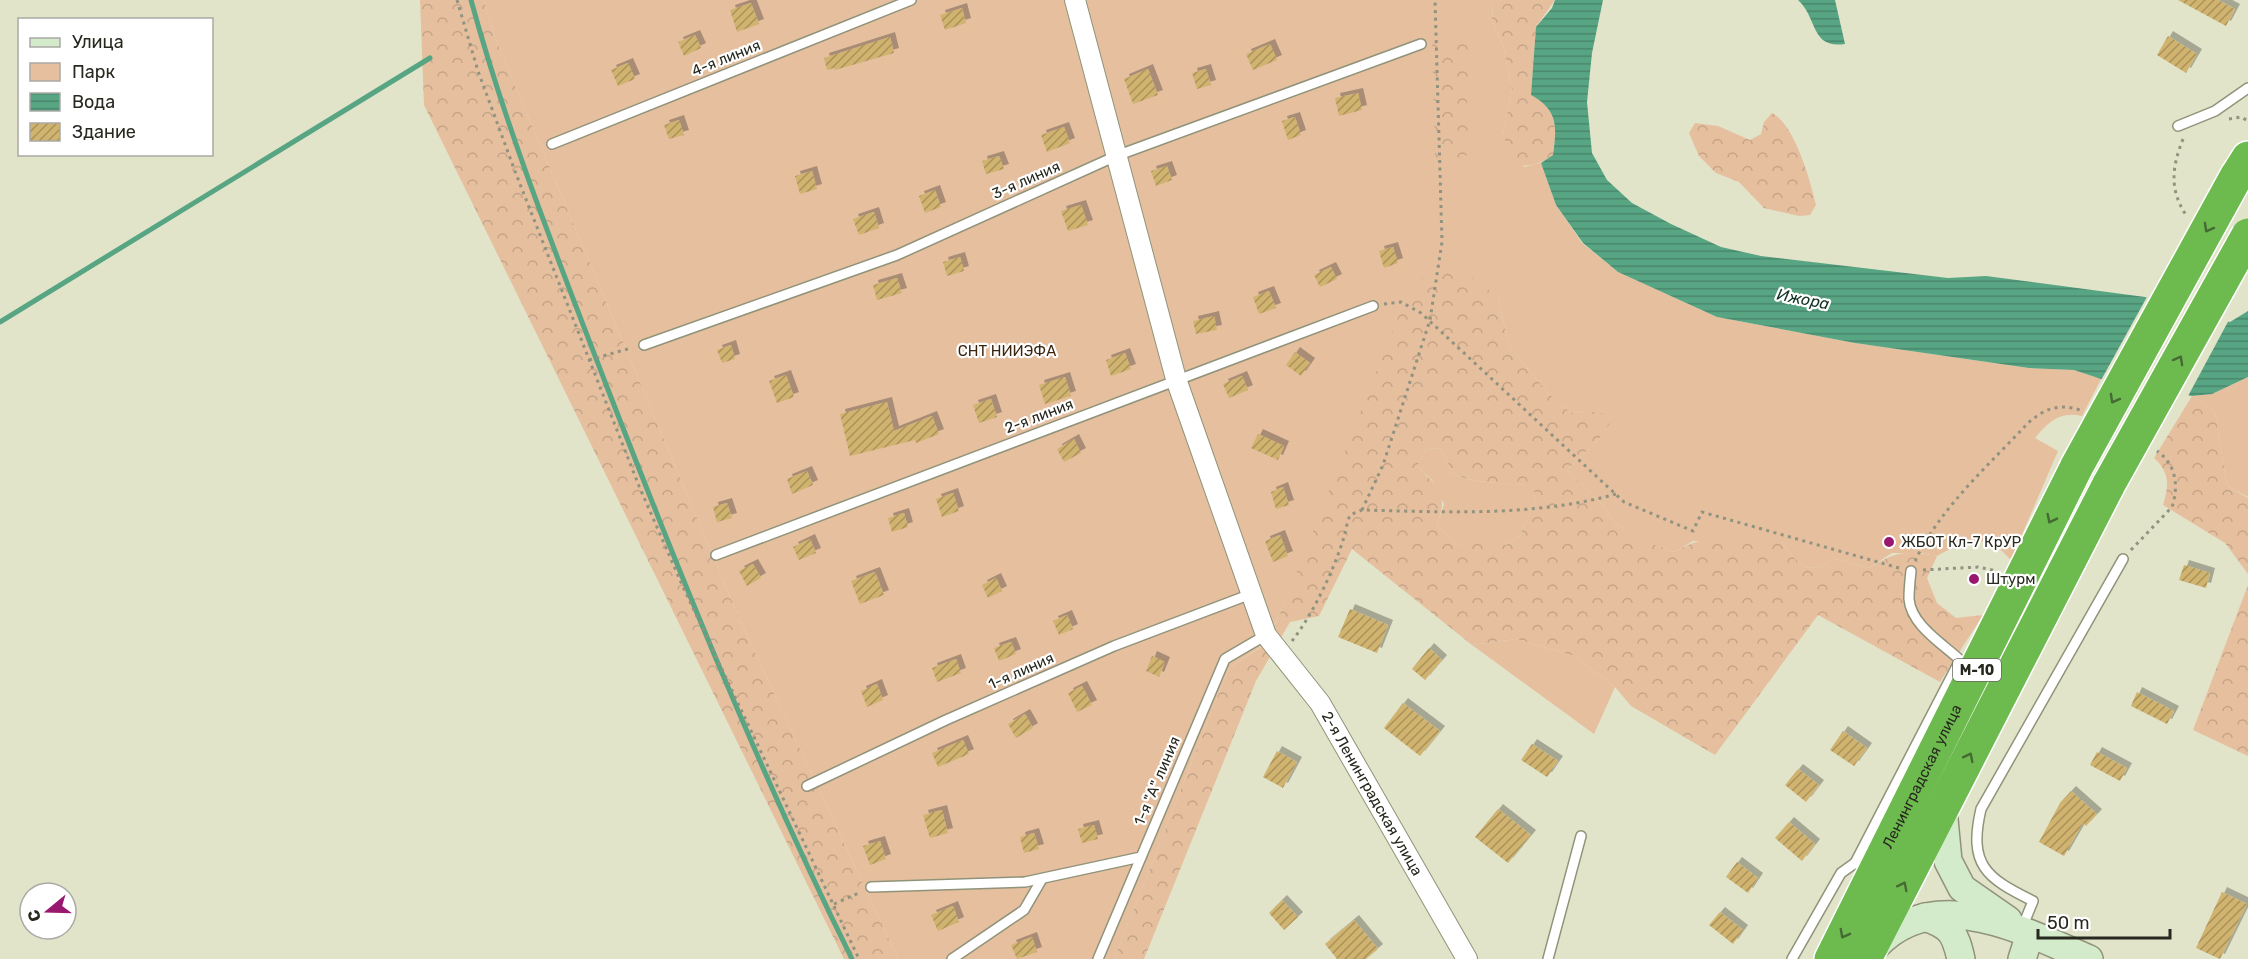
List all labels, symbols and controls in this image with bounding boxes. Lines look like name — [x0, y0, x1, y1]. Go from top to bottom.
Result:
legend — [18, 18, 213, 156]
text: Улица — [72, 31, 124, 53]
street label: 4-я линия — [689, 36, 763, 80]
text: Парк — [72, 61, 116, 83]
text: Вода — [72, 91, 115, 113]
text: Здание — [72, 121, 136, 143]
street label: 3-я линия — [989, 157, 1063, 203]
one-way arrow — [2204, 222, 2215, 232]
water label: Ижора — [1775, 285, 1831, 313]
park label: СНТ НИИЭФА — [958, 342, 1056, 360]
one-way arrow — [2171, 356, 2183, 366]
one-way arrow — [2110, 393, 2121, 403]
street label: 2-я линия — [1002, 395, 1076, 437]
one-way arrow — [2047, 512, 2059, 523]
place label: ЖБОТ Кл-7 КрУР — [1901, 533, 2021, 551]
marker: ЖБОТ Кл-7 КрУР — [1882, 535, 1896, 549]
place label: Штурм — [1986, 570, 2035, 588]
marker: Штурм — [1967, 572, 1981, 586]
street label: 1-я линия — [985, 649, 1057, 693]
road number: М-10 — [1953, 659, 2001, 681]
street label: Ленинградская улица — [1879, 701, 1966, 852]
street label: 2-я Ленинградская улица — [1318, 708, 1426, 879]
street label: 1-я "А" линия — [1130, 734, 1184, 828]
one-way arrow — [1962, 753, 1973, 763]
north arrow — [18, 881, 78, 941]
one-way arrow — [1896, 881, 1907, 892]
scale bar — [2038, 902, 2170, 940]
text: С — [23, 907, 45, 924]
text: 50 m — [2047, 912, 2090, 934]
one-way arrow — [1840, 928, 1851, 939]

